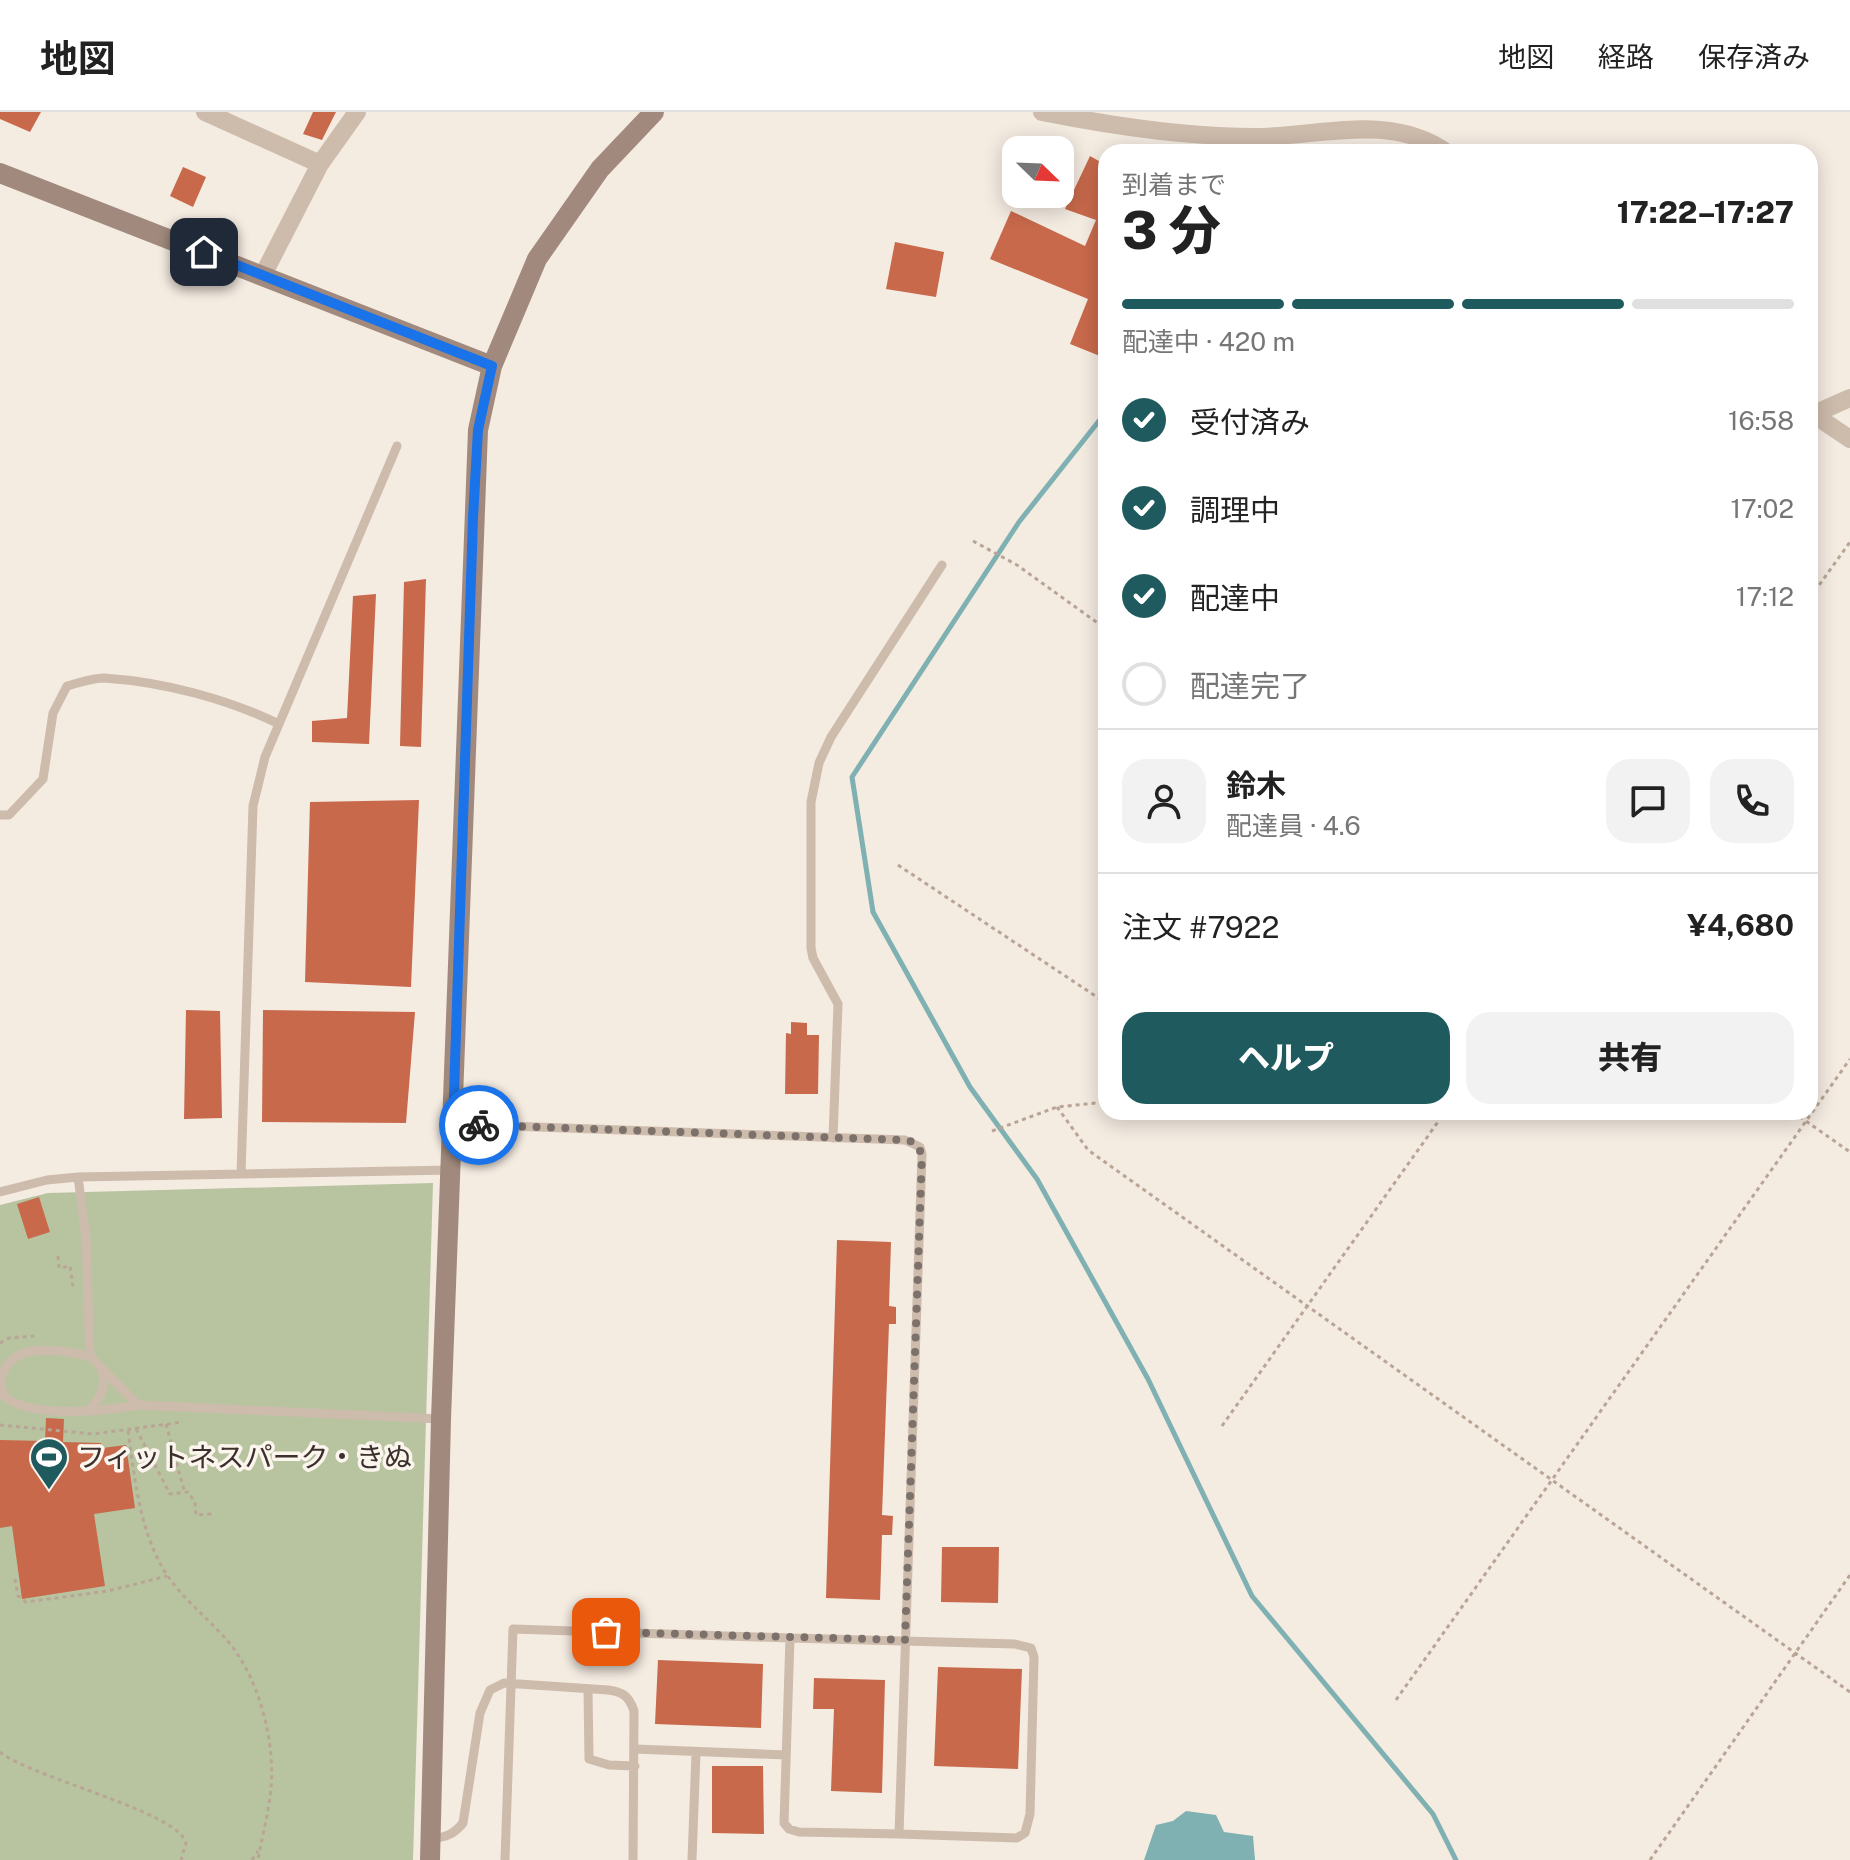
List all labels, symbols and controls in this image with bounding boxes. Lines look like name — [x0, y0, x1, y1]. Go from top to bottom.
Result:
text: 地図 — [40, 36, 116, 81]
text: 地図 — [1498, 40, 1554, 73]
text: 経路 — [1598, 40, 1654, 73]
text: 保存済み — [1698, 40, 1810, 73]
north arrow — [1002, 136, 1074, 208]
map controls — [1002, 136, 1074, 208]
text: 到着まで — [1122, 169, 1226, 200]
text: 17:22–17:27 — [1617, 194, 1794, 230]
text: 3 分 — [1122, 200, 1221, 261]
pin — [170, 218, 238, 286]
icon: home — [182, 230, 226, 274]
text: 配達中 · 420 m — [1122, 326, 1295, 357]
icon: check — [1122, 398, 1166, 442]
text: 受付済み — [1190, 404, 1310, 440]
text: 16:58 — [1728, 405, 1794, 436]
icon: check — [1122, 486, 1166, 530]
text: 調理中 — [1190, 492, 1280, 528]
text: 17:02 — [1731, 493, 1794, 524]
icon: check — [1122, 574, 1166, 618]
text: 配達中 — [1190, 580, 1280, 616]
text: 17:12 — [1736, 581, 1794, 612]
text: 配達完了 — [1190, 668, 1310, 704]
button: person — [1122, 759, 1206, 843]
button: chat — [1606, 759, 1690, 843]
button: phone — [1710, 759, 1794, 843]
text: 鈴木 — [1226, 767, 1286, 803]
text: 配達員 · 4.6 — [1226, 810, 1361, 841]
text: ¥4,680 — [1687, 907, 1794, 943]
text: 注文 #7922 — [1122, 909, 1279, 945]
button: ヘルプ — [1122, 1012, 1450, 1104]
button: 共有 — [1466, 1012, 1794, 1104]
courier — [439, 1085, 519, 1165]
icon: bike — [457, 1103, 501, 1147]
sports icon: フィットネスパーク・きぬ — [28, 1436, 70, 1491]
place label: フィットネスパーク・きぬ — [77, 1440, 412, 1473]
pin — [572, 1598, 640, 1666]
icon: bag — [584, 1610, 628, 1654]

